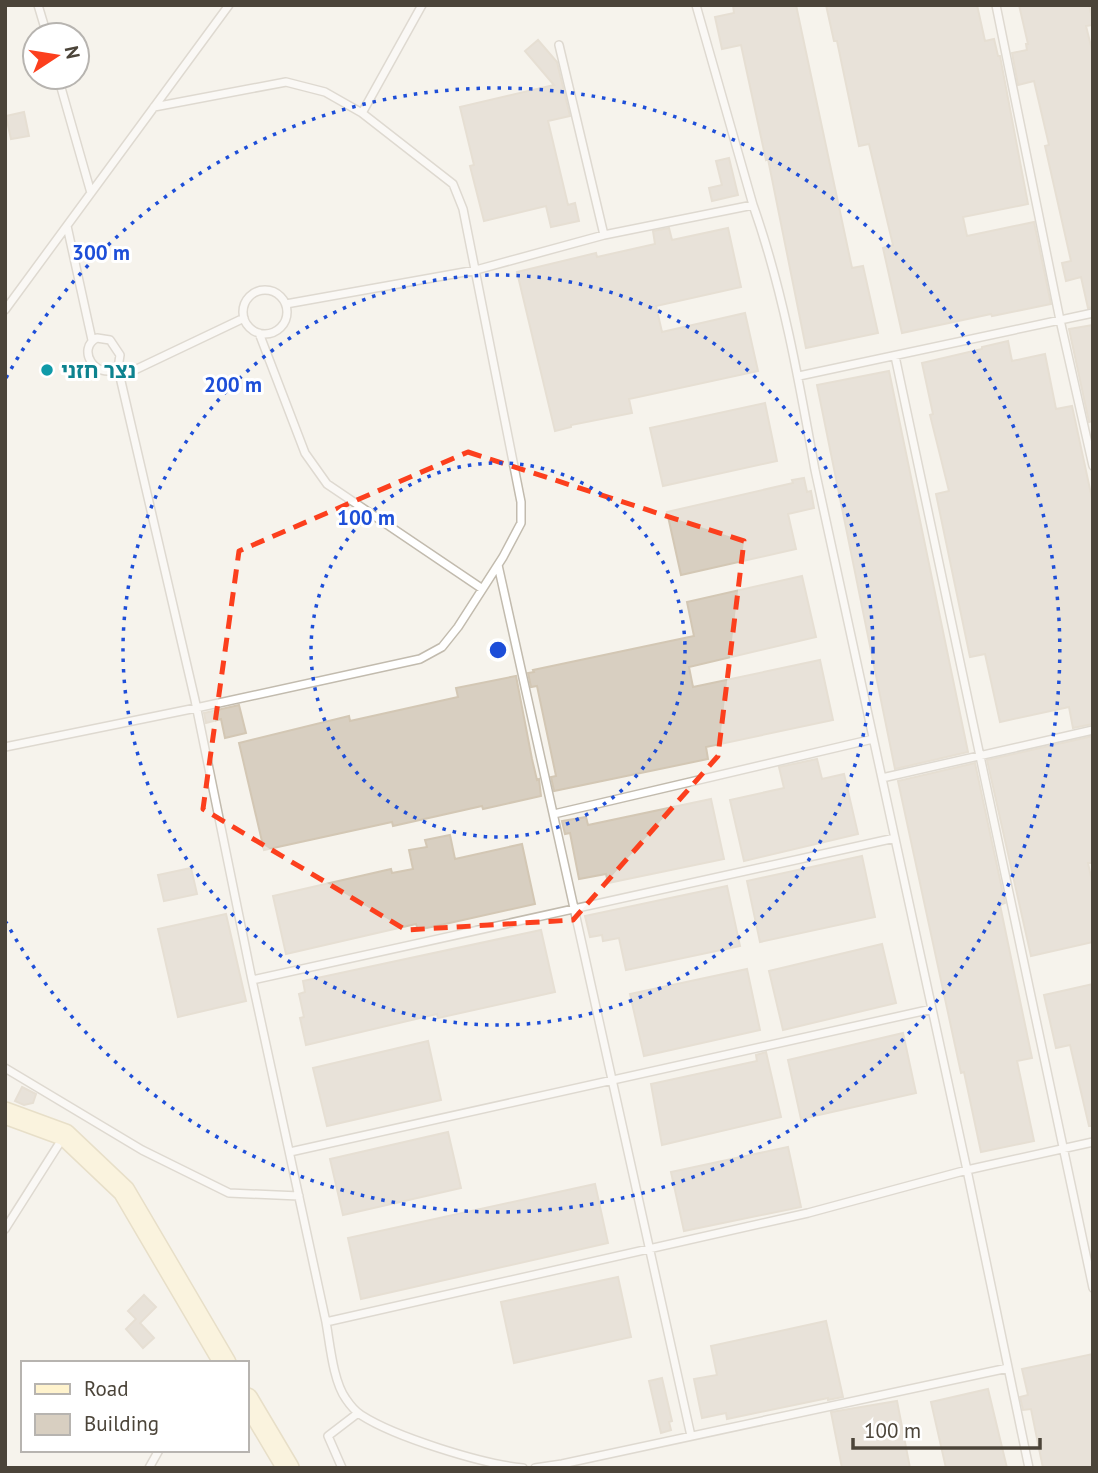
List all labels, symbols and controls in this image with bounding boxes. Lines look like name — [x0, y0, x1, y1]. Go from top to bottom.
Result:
north arrow — [21, 21, 91, 91]
text: N — [60, 44, 86, 61]
text: 300 m — [72, 239, 130, 266]
place label: נצר חזני — [61, 357, 136, 384]
marker: נצר חזני — [39, 362, 55, 378]
text: 200 m — [204, 371, 262, 398]
text: 100 m — [337, 504, 395, 531]
centre of rings — [486, 638, 510, 662]
legend — [21, 1361, 248, 1452]
text: Road — [84, 1375, 128, 1402]
scale bar — [853, 1406, 1040, 1450]
text: Building — [84, 1410, 159, 1437]
text: 100 m — [864, 1417, 921, 1444]

